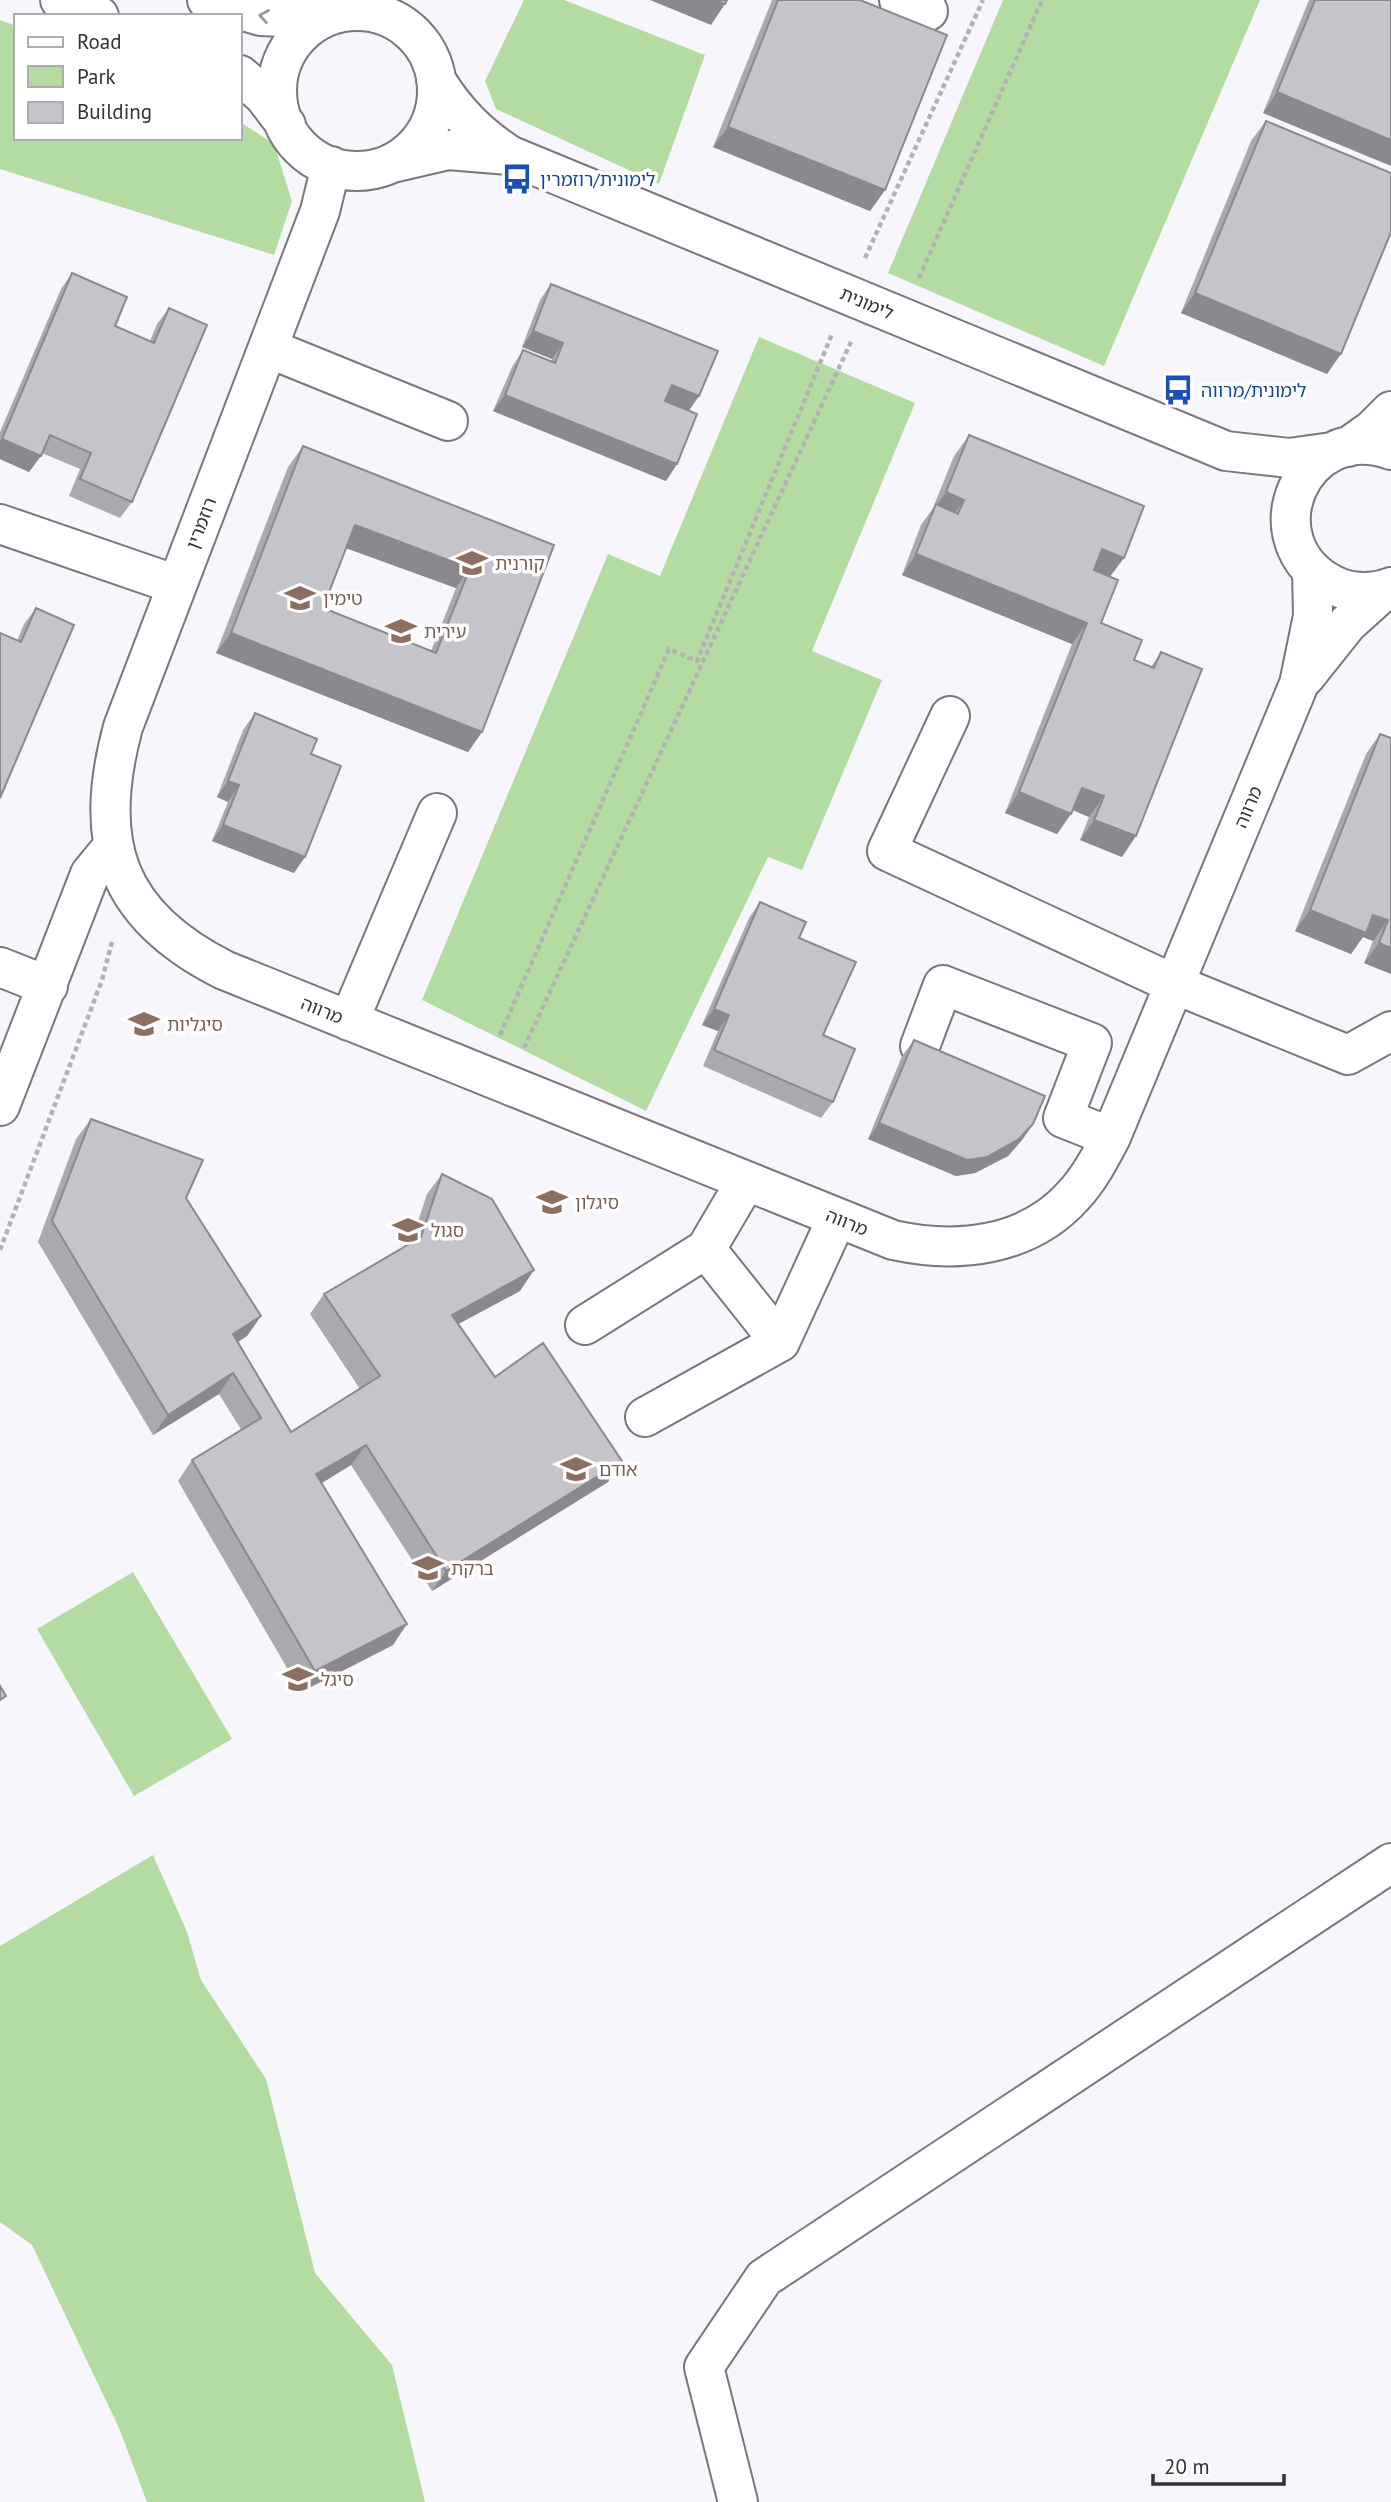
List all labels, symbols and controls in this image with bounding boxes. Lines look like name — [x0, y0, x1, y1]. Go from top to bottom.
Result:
one-way arrow — [258, 9, 270, 24]
legend — [14, 14, 242, 140]
text: Road — [77, 28, 121, 55]
text: Park — [77, 63, 116, 90]
text: Building — [77, 98, 152, 125]
bus stop icon: לימונית/רוזמרין — [500, 162, 534, 196]
place label: לימונית/רוזמרין — [540, 168, 655, 191]
street label: לימונית — [837, 282, 897, 324]
bus stop icon: לימונית/מרווה — [1161, 373, 1195, 407]
place label: לימונית/מרווה — [1201, 379, 1307, 402]
street label: רוזמרין — [181, 494, 221, 552]
school or university icon: קורנית — [455, 546, 489, 580]
place label: קורנית — [495, 552, 545, 575]
school or university icon: טימין — [283, 581, 317, 615]
place label: טימין — [323, 587, 363, 610]
school or university icon: עירית — [384, 614, 418, 648]
place label: עירית — [424, 620, 466, 643]
street label: מרווה — [1229, 782, 1267, 831]
street label: מרווה — [298, 991, 347, 1029]
school or university icon: סיגליות — [127, 1007, 161, 1041]
place label: סיגליות — [167, 1013, 223, 1036]
school or university icon: סיגלון — [535, 1185, 569, 1219]
place label: סיגלון — [575, 1191, 619, 1214]
street label: מרווה — [823, 1203, 872, 1241]
school or university icon: סגול — [391, 1213, 425, 1247]
place label: סגול — [431, 1219, 464, 1242]
school or university icon: אודם — [559, 1452, 593, 1486]
place label: אודם — [599, 1458, 637, 1481]
school or university icon: ברקת — [411, 1551, 445, 1585]
place label: ברקת — [451, 1557, 494, 1580]
school or university icon: סיגל — [281, 1662, 315, 1696]
place label: סיגל — [321, 1668, 354, 1691]
scale bar — [1153, 2442, 1284, 2486]
text: 20 m — [1164, 2453, 1210, 2480]

